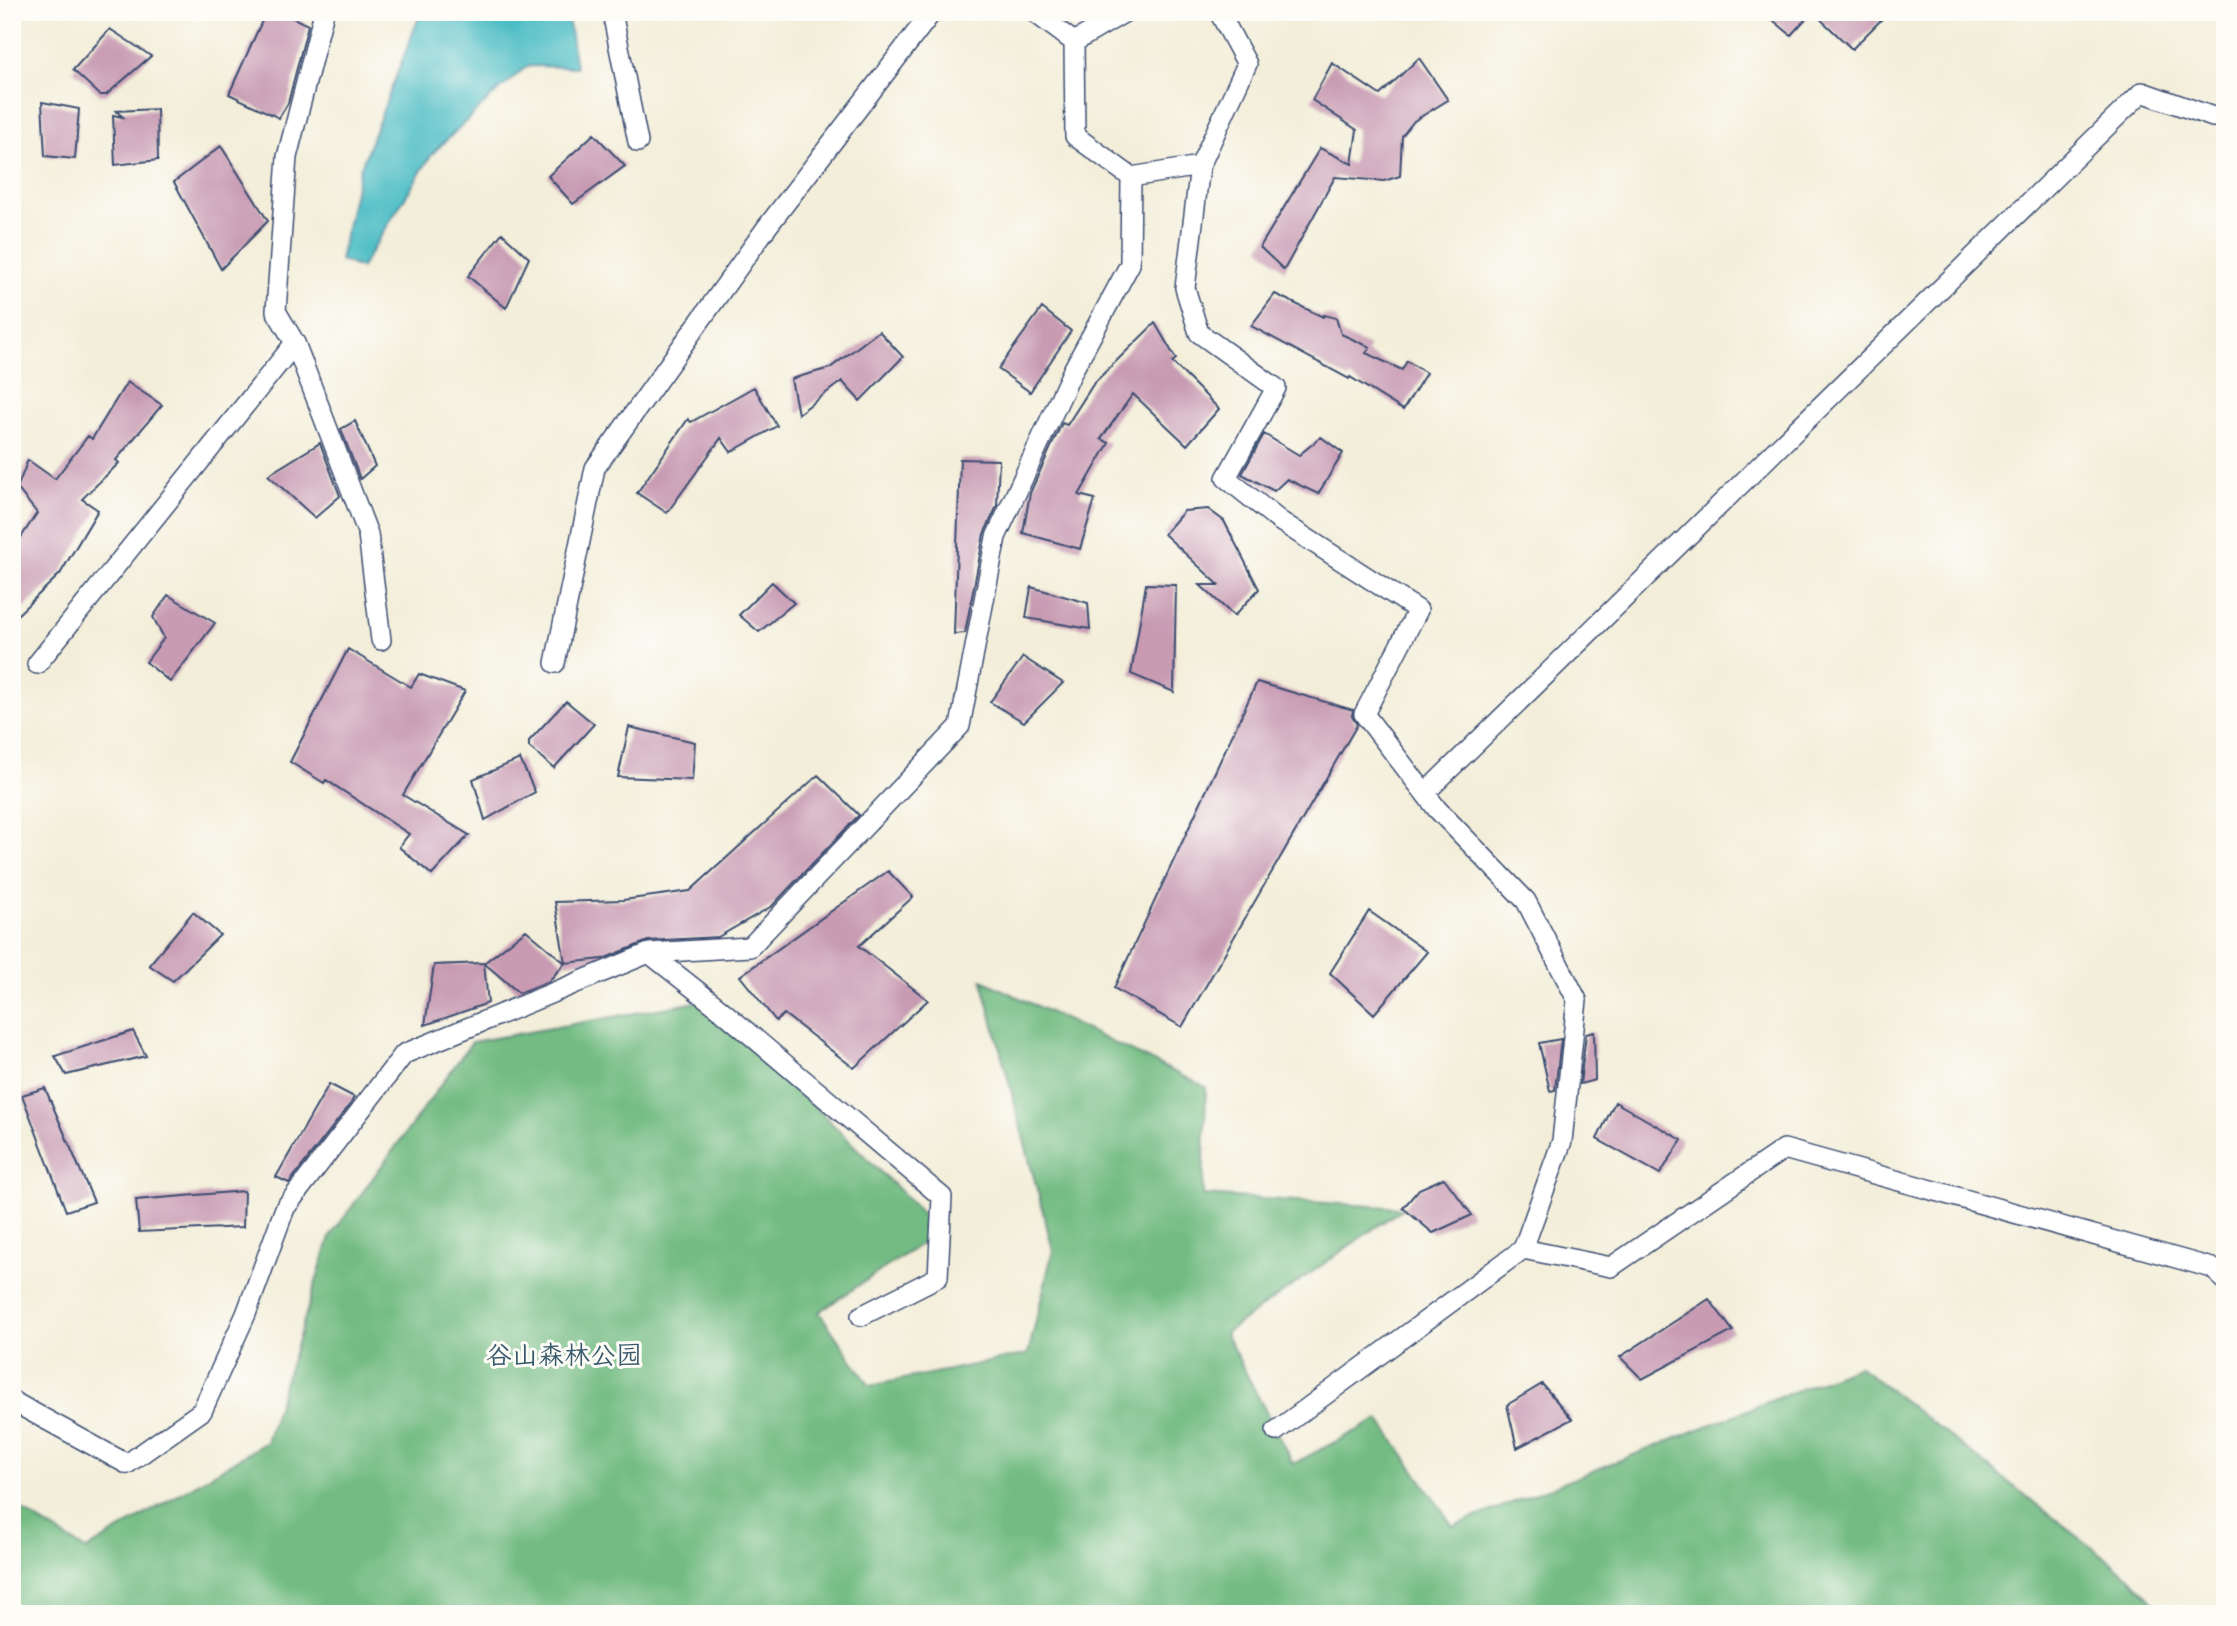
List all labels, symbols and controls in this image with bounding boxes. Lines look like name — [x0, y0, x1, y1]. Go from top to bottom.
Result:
park label: 谷山森林公园 — [486, 1339, 642, 1371]

